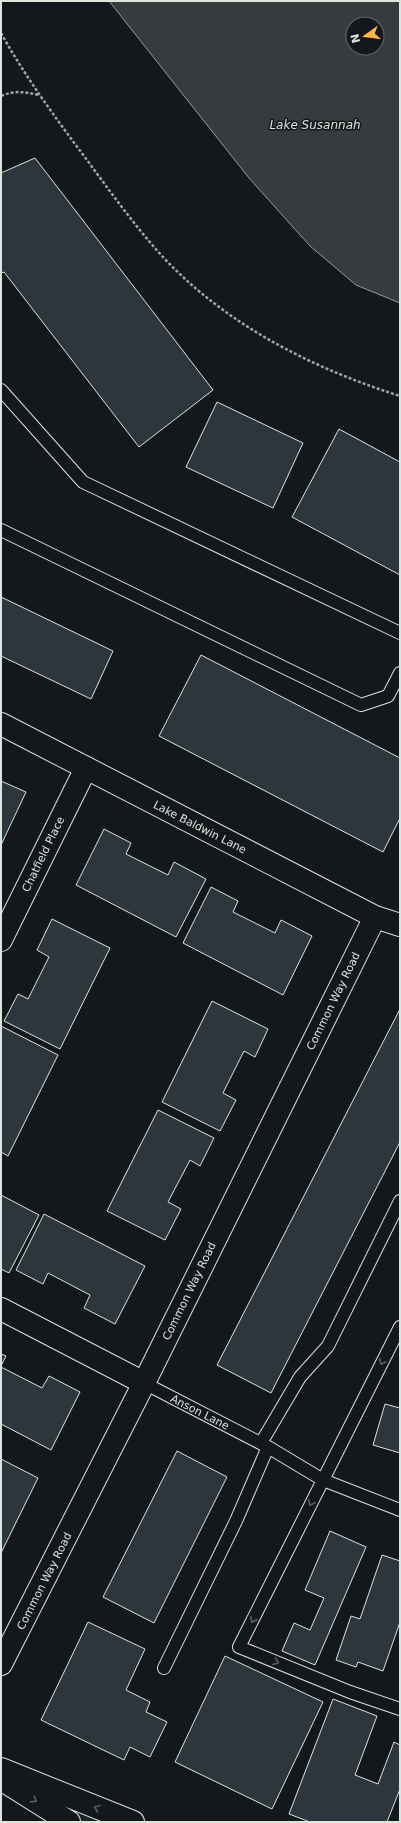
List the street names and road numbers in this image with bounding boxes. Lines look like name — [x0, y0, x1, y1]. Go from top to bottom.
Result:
street label: Lake Baldwin Lane — [151, 798, 249, 857]
street label: Chatfield Place — [20, 814, 67, 894]
street label: Common Way Road — [304, 950, 363, 1052]
street label: Common Way Road — [160, 1240, 219, 1342]
street label: Anson Lane — [168, 1392, 231, 1433]
street label: Common Way Road — [14, 1530, 75, 1632]

